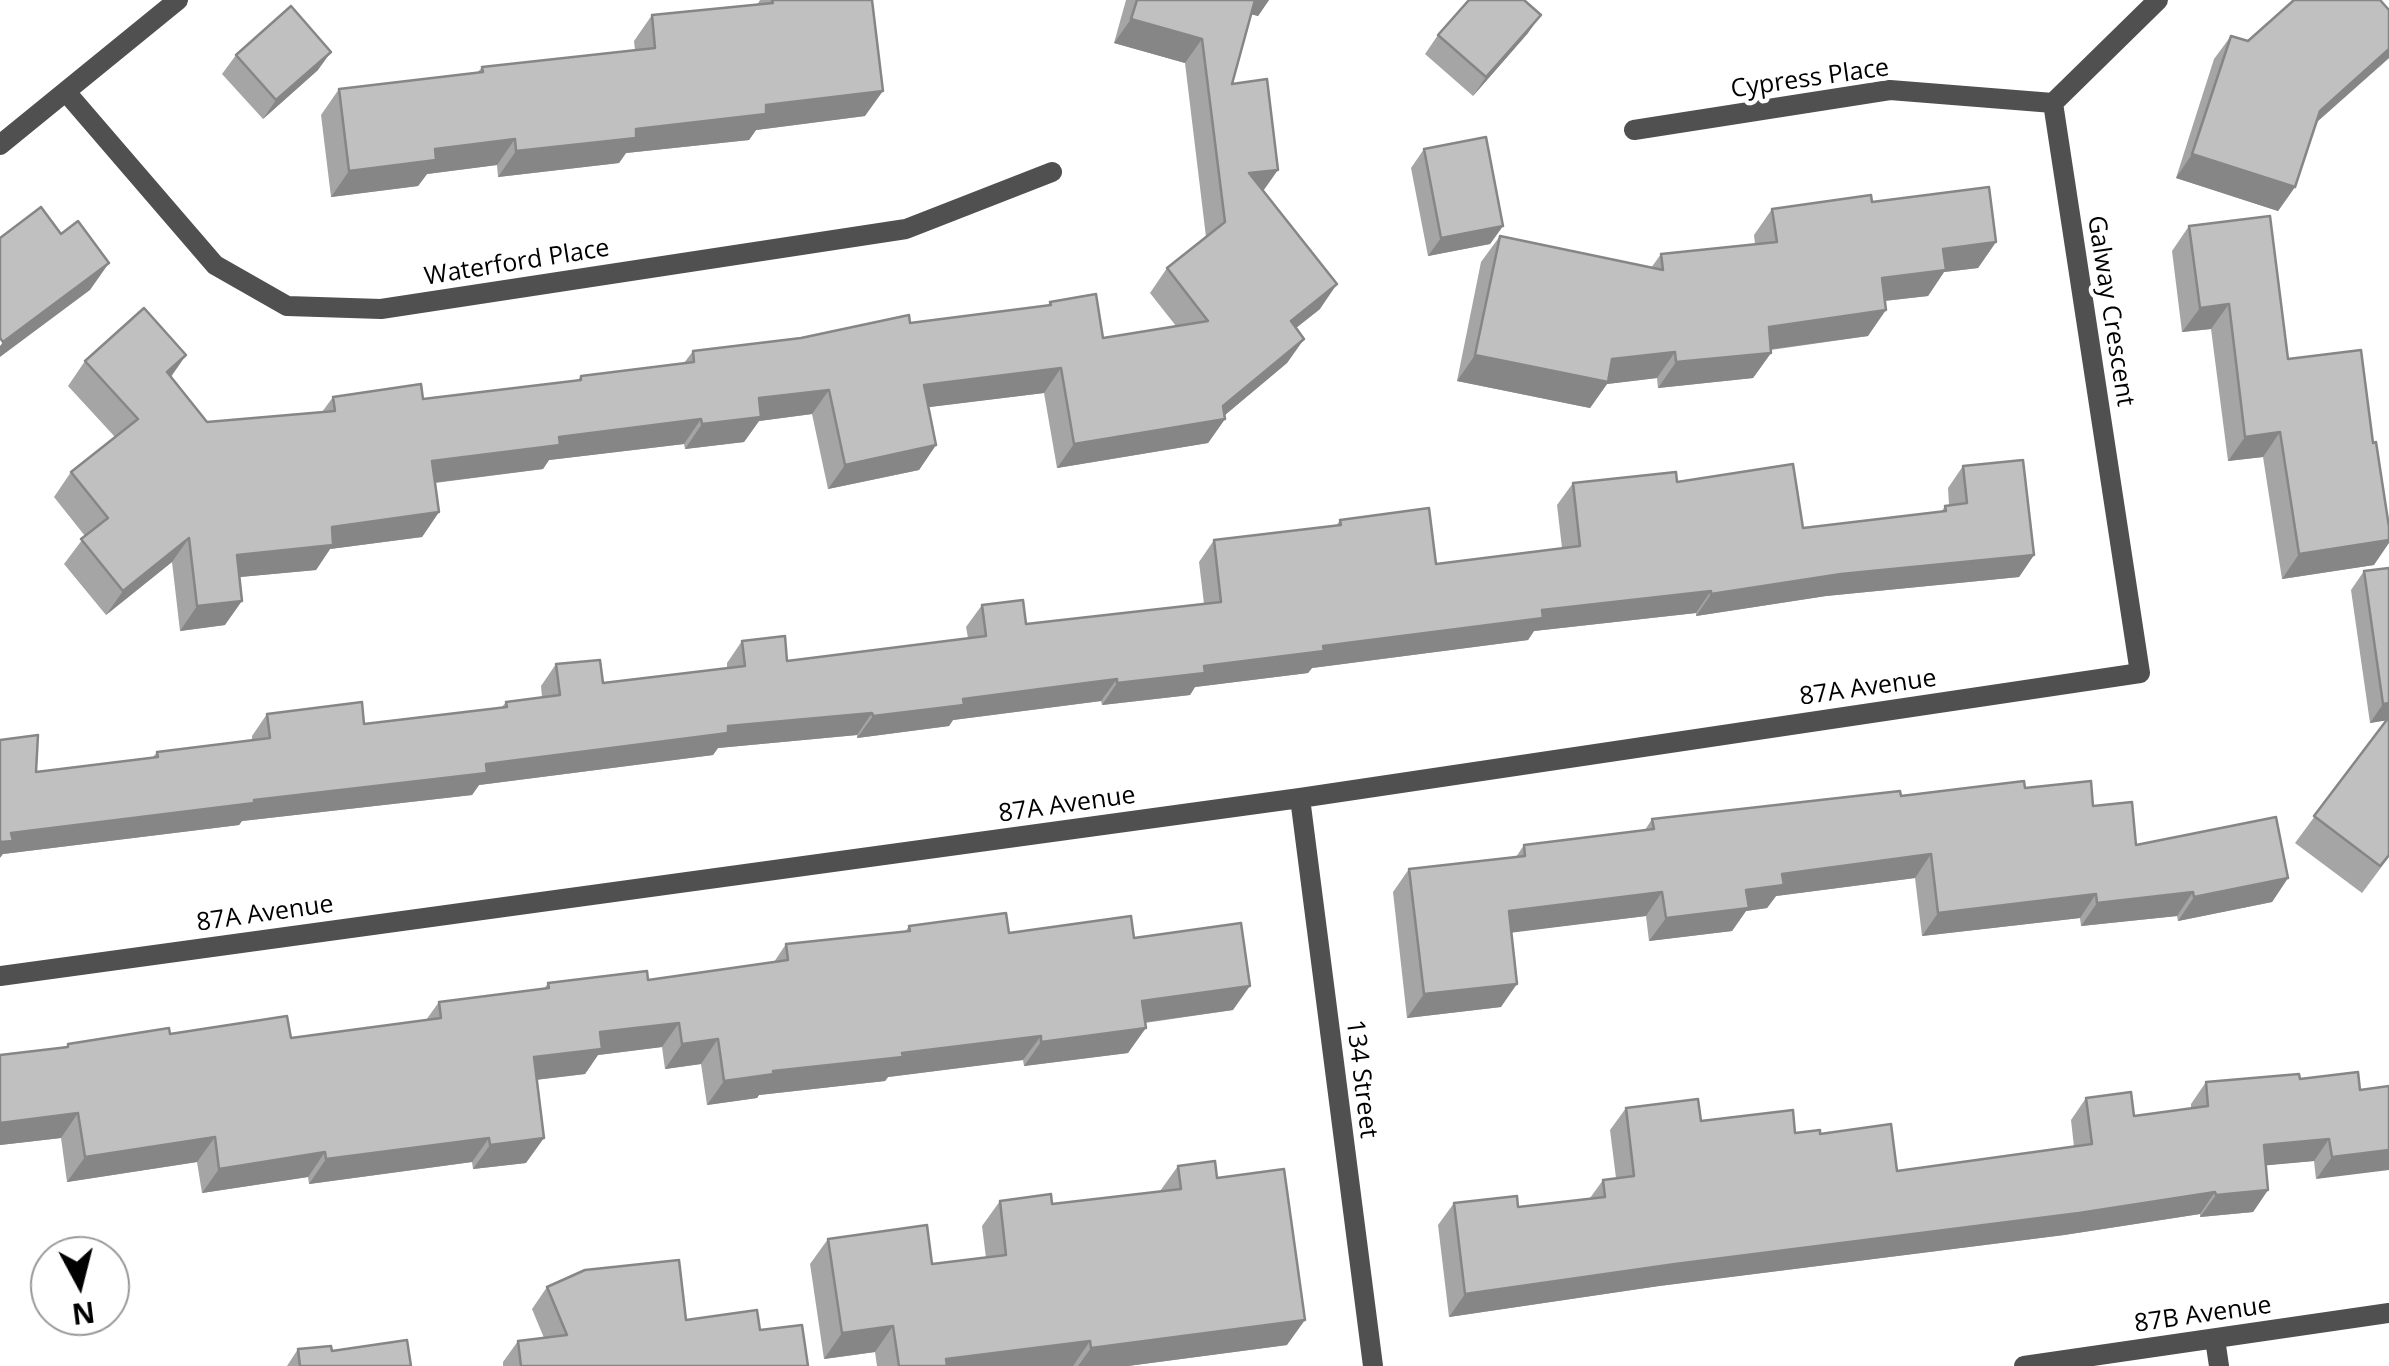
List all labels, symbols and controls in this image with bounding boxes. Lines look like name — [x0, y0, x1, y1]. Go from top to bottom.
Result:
street label: Cypress Place — [1729, 53, 1891, 105]
street label: Galway Crescent — [2080, 213, 2140, 409]
street label: Waterford Place — [422, 234, 612, 292]
street label: 87A Avenue — [1798, 664, 1938, 712]
street label: 87A Avenue — [997, 781, 1137, 829]
street label: 87A Avenue — [195, 890, 335, 938]
street label: 134 Street — [1339, 1018, 1383, 1140]
north arrow — [30, 1236, 130, 1336]
street label: 87B Avenue — [2132, 1291, 2274, 1339]
text: N — [70, 1294, 97, 1334]

